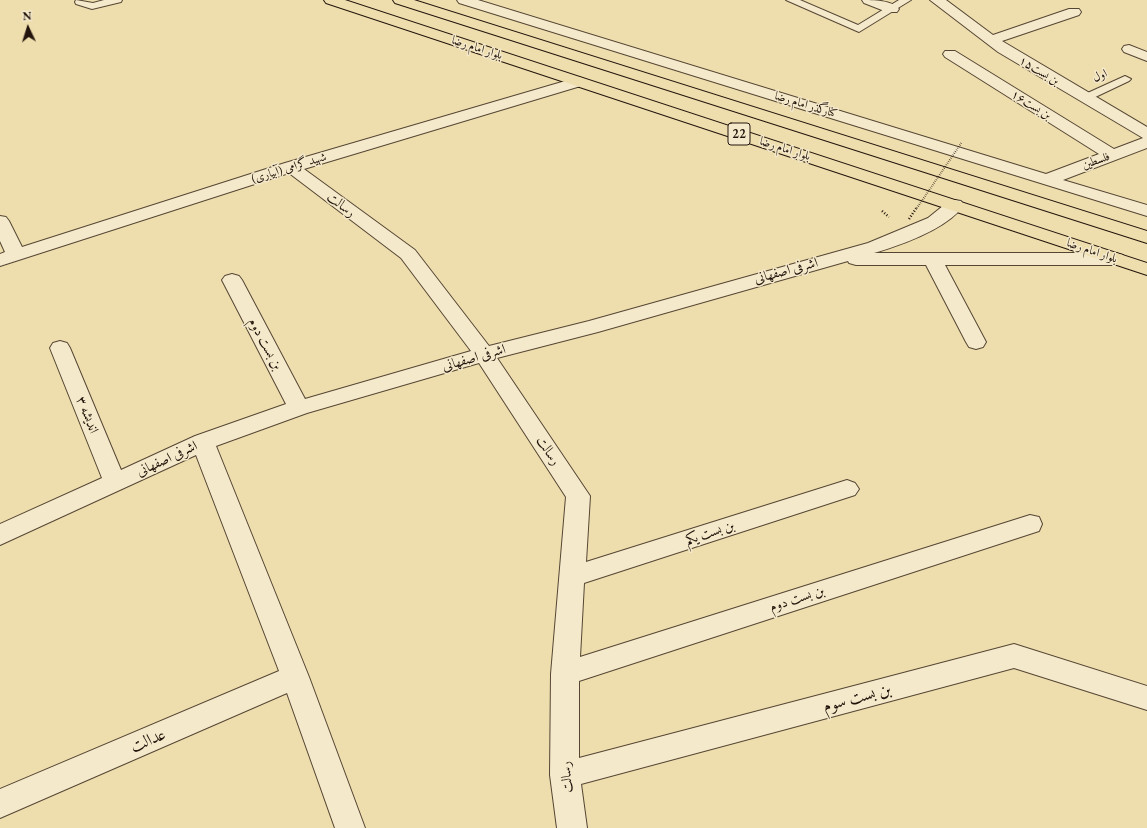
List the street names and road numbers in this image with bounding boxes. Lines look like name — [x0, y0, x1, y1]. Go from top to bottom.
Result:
street label: بلوار امام رضا — [450, 33, 504, 63]
street label: بن بست۱۵ — [1016, 53, 1062, 89]
street label: اول — [1090, 66, 1110, 86]
street label: بن بست۱۶ — [1008, 87, 1054, 123]
street label: کنارگذر امام رضا — [773, 89, 839, 121]
road number: 22 — [728, 123, 750, 145]
street label: بلوار امام رضا — [758, 134, 812, 164]
street label: فلسطین — [1080, 149, 1112, 173]
street label: شهید گرامی (آبیاری) — [250, 150, 328, 186]
street label: رسالت — [323, 189, 359, 221]
street label: بلوار امام رضا — [1065, 236, 1119, 266]
street label: اشرفی اصفهانی — [752, 254, 820, 288]
street label: بن بست دوم — [244, 315, 286, 373]
street label: اشرفی اصفهانی — [440, 341, 508, 375]
street label: اندیشه ۳ — [72, 394, 102, 436]
street label: رسالت — [532, 433, 564, 469]
street label: اشرفی اصفهانی — [134, 438, 200, 480]
street label: بن بست یکم — [683, 517, 737, 549]
street label: بن بست دوم — [767, 582, 827, 616]
street label: بن بست سوم — [821, 679, 893, 717]
street label: عدالت — [127, 725, 169, 757]
street label: رسالت — [558, 761, 576, 793]

